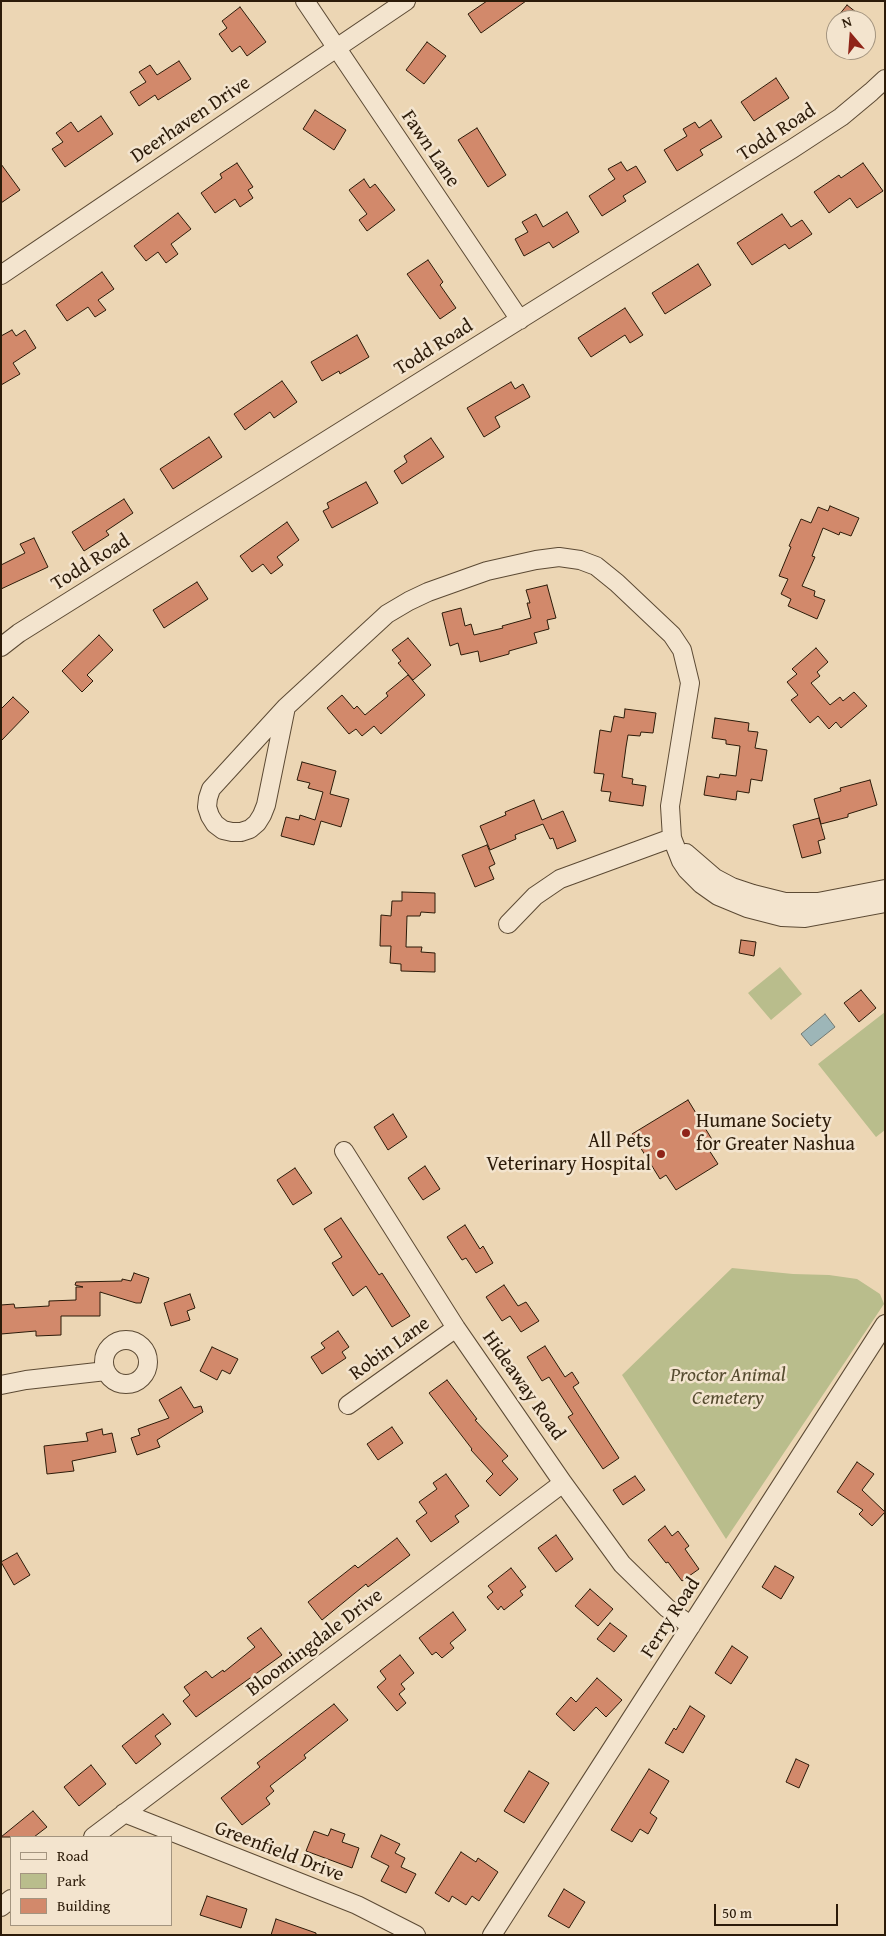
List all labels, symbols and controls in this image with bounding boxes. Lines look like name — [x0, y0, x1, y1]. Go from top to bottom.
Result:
north arrow — [826, 10, 876, 60]
text: N — [839, 11, 854, 33]
street label: Deerhaven Drive — [127, 71, 255, 169]
street label: Todd Road — [733, 99, 821, 167]
street label: Fawn Lane — [396, 106, 464, 192]
street label: Todd Road — [390, 314, 478, 382]
street label: Todd Road — [47, 529, 135, 597]
place label: Humane Society for Greater Nashua — [696, 1110, 855, 1157]
marker: Humane Society for Greater Nashua — [680, 1127, 692, 1139]
place label: All Pets Veterinary Hospital — [486, 1130, 651, 1177]
marker: All Pets Veterinary Hospital — [655, 1148, 667, 1160]
street label: Robin Lane — [345, 1312, 435, 1386]
street label: Hideaway Road — [477, 1327, 569, 1445]
park label: Proctor Animal Cemetery — [670, 1364, 786, 1411]
street label: Ferry Road — [636, 1573, 706, 1663]
street label: Bloomingdale Drive — [242, 1584, 388, 1702]
street label: Greenfield Drive — [211, 1816, 347, 1888]
legend — [10, 1836, 172, 1926]
text: Road — [57, 1845, 88, 1866]
text: Park — [57, 1870, 86, 1891]
scale bar — [716, 1894, 840, 1926]
text: Building — [57, 1895, 110, 1916]
text: 50 m — [722, 1902, 752, 1923]

